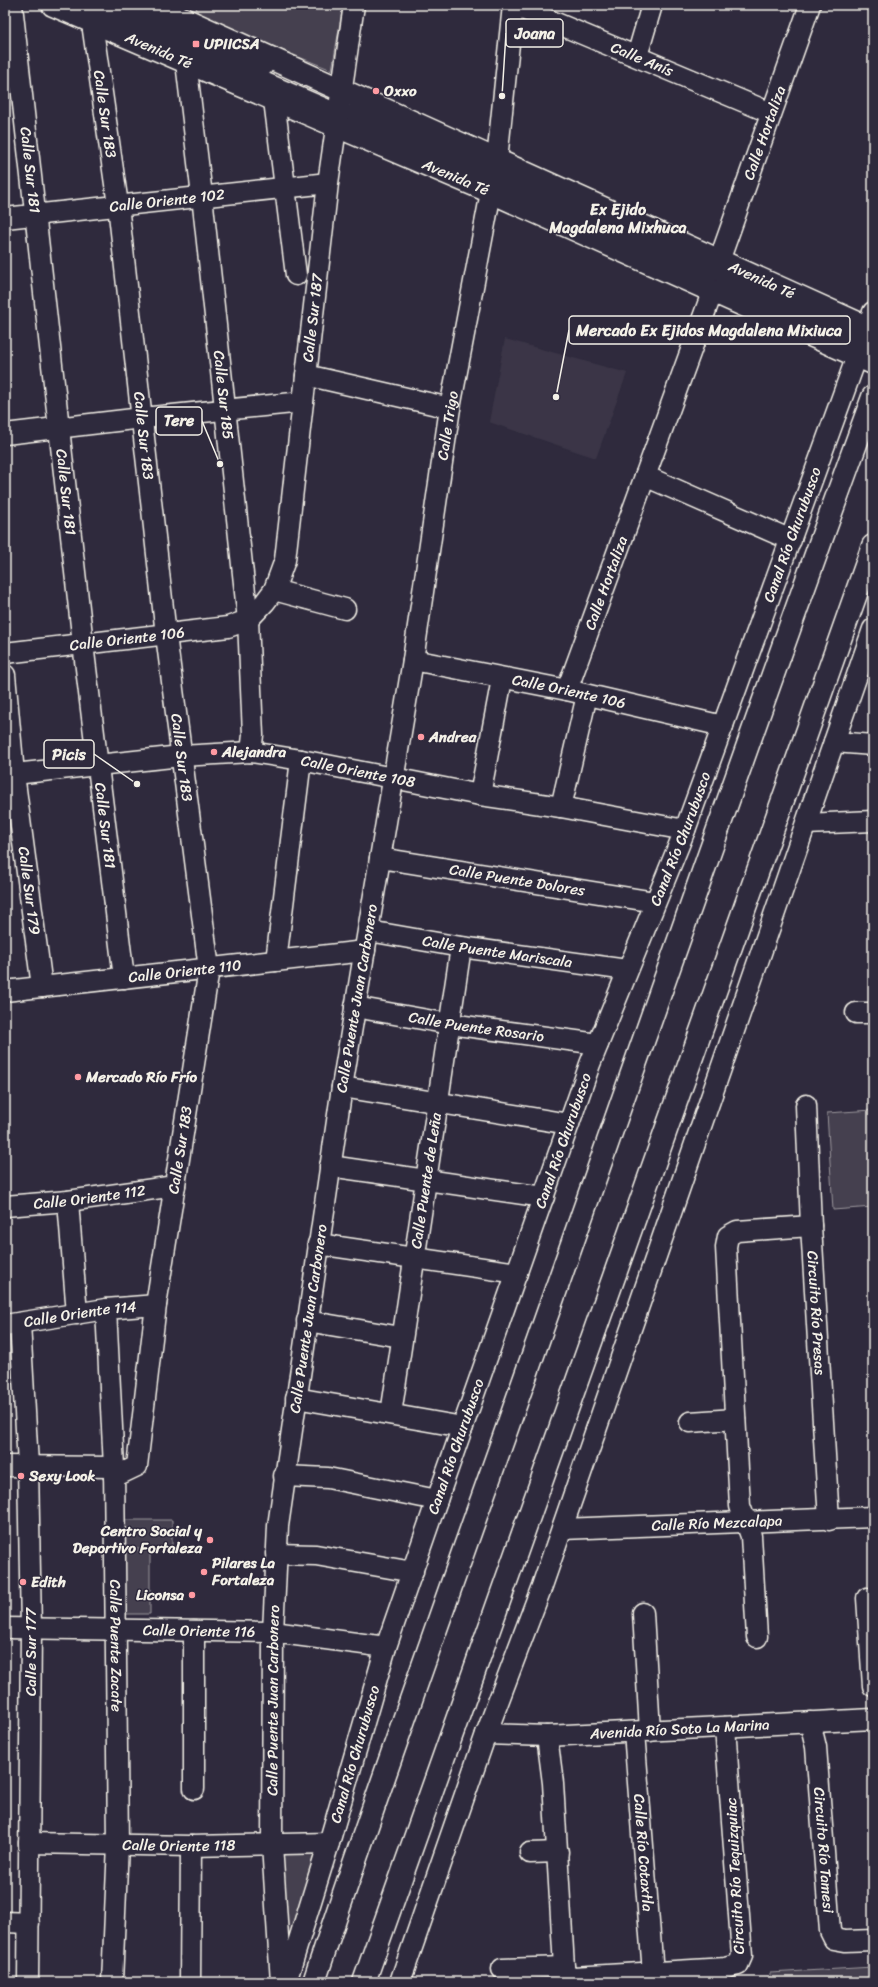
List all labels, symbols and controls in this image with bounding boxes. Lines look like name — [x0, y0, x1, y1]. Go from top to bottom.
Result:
callout: Joana — [506, 19, 563, 47]
text: Joana — [514, 19, 556, 48]
street label: Avenida Té — [120, 24, 197, 76]
place label: UPIICSA — [204, 31, 260, 57]
street label: Calle Anís — [607, 34, 678, 84]
marker: UPIICSA — [191, 39, 201, 49]
street label: Calle Sur 183 — [86, 69, 124, 160]
place label: Oxxo — [383, 78, 417, 104]
street label: Calle Hortaliza — [736, 82, 793, 184]
marker: Oxxo — [371, 86, 381, 96]
street label: Calle Sur 181 — [13, 126, 48, 214]
street label: Avenida Té — [417, 151, 494, 203]
street label: Calle Oriente 102 — [108, 181, 226, 220]
district label: Ex Ejido Magdalena Mixhuca — [548, 195, 687, 242]
street label: Avenida Té — [723, 253, 800, 306]
street label: Calle Sur 187 — [295, 271, 331, 364]
callout: Mercado Ex Ejidos Magdalena Mixiuca — [569, 316, 850, 344]
text: Mercado Ex Ejidos Magdalena Mixiuca — [575, 316, 842, 345]
street label: Calle Sur 185 — [206, 349, 241, 441]
street label: Calle Trigo — [430, 388, 466, 462]
street label: Calle Sur 183 — [126, 390, 162, 481]
text: Tere — [164, 406, 195, 435]
callout: Tere — [156, 407, 202, 435]
street label: Calle Sur 181 — [48, 448, 84, 536]
street label: Canal Río Churubusco — [756, 463, 829, 606]
street label: Calle Hortaliza — [577, 532, 635, 634]
street label: Calle Oriente 106 — [68, 619, 186, 658]
street label: Calle Oriente 106 — [510, 667, 628, 716]
street label: Calle Sur 183 — [163, 712, 200, 803]
place label: Andrea — [428, 724, 477, 750]
marker: Andrea — [416, 732, 426, 742]
place label: Alejandra — [221, 739, 286, 765]
callout: Picis — [44, 740, 94, 768]
text: Picis — [52, 740, 87, 769]
marker: Alejandra — [209, 747, 219, 757]
street label: Calle Oriente 108 — [299, 747, 418, 795]
street label: Canal Río Churubusco — [642, 767, 718, 910]
street label: Calle Sur 181 — [87, 781, 123, 870]
street label: Calle Sur 179 — [11, 845, 48, 936]
street label: Calle Puente Dolores — [447, 856, 587, 904]
street label: Calle Puente Juan Carbonero — [328, 902, 385, 1094]
street label: Calle Puente Mariscala — [420, 928, 574, 975]
street label: Calle Oriente 110 — [127, 952, 243, 990]
street label: Calle Puente Rosario — [406, 1004, 546, 1050]
place label: Mercado Río Frío — [85, 1064, 198, 1090]
street label: Canal Río Churubusco — [527, 1069, 599, 1212]
marker: Mercado Río Frío — [73, 1072, 83, 1082]
street label: Calle Sur 183 — [160, 1104, 200, 1196]
street label: Calle Puente de Leña — [403, 1110, 449, 1250]
street label: Calle Oriente 112 — [33, 1177, 148, 1217]
street label: Calle Puente Juan Carbonero — [282, 1222, 335, 1415]
street label: Circuito Río Presas — [800, 1250, 833, 1377]
street label: Calle Oriente 114 — [22, 1294, 137, 1335]
street label: Canal Río Churubusco — [420, 1375, 492, 1518]
place label: Sexy Look — [28, 1463, 95, 1489]
marker: Sexy Look — [16, 1471, 26, 1481]
street label: Calle Río Mezcalapa — [651, 1507, 783, 1539]
place label: Centro Social y Deportivo Fortaleza — [73, 1518, 202, 1561]
marker: Centro Social y Deportivo Fortaleza — [205, 1535, 215, 1545]
place label: Pilares La Fortaleza — [211, 1550, 275, 1593]
marker: Pilares La Fortaleza — [199, 1567, 209, 1577]
place label: Edith — [31, 1569, 66, 1595]
marker: Edith — [18, 1577, 28, 1587]
street label: Calle Puente Zacate — [102, 1579, 130, 1712]
place label: Liconsa — [136, 1582, 184, 1608]
marker: Liconsa — [187, 1590, 197, 1600]
street label: Calle Puente Juan Carbonero — [259, 1604, 287, 1796]
street label: Calle Sur 177 — [18, 1607, 44, 1696]
street label: Calle Oriente 116 — [143, 1617, 255, 1645]
street label: Canal Río Churubusco — [322, 1682, 387, 1826]
street label: Avenida Río Soto La Marina — [588, 1711, 771, 1747]
street label: Circuito Río Tamesi — [806, 1786, 842, 1915]
street label: Calle Río Cotaxtla — [626, 1793, 661, 1913]
street label: Circuito Río Tequizquiac — [718, 1797, 752, 1955]
street label: Calle Oriente 118 — [122, 1832, 236, 1859]

